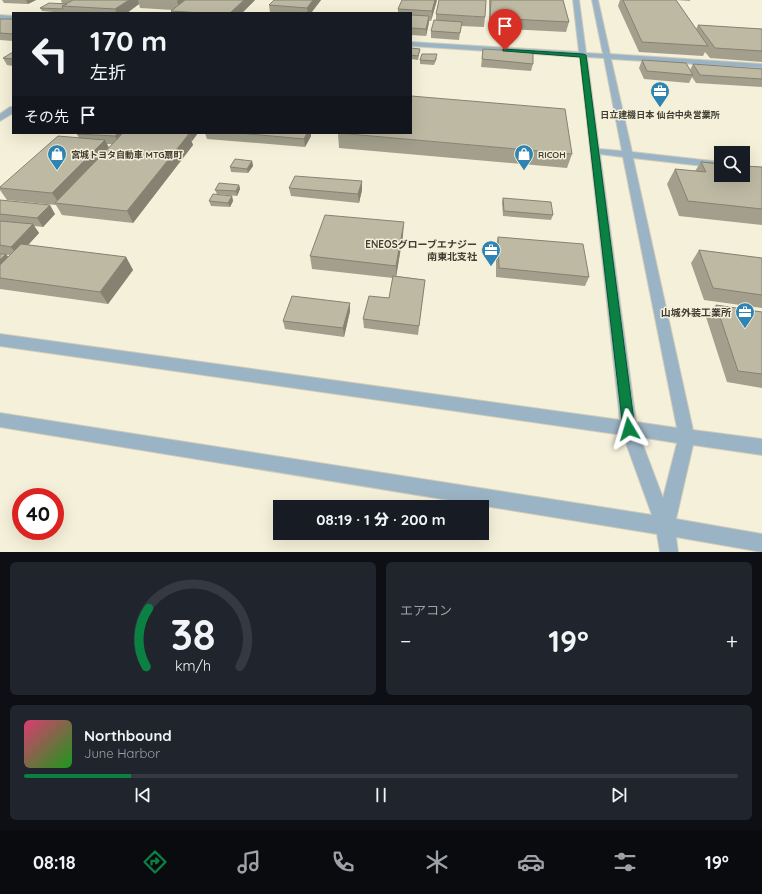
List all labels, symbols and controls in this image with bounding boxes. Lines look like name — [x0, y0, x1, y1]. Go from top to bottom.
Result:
pin — [488, 9, 522, 50]
icon: arrive — [494, 15, 516, 37]
text: 170 m — [90, 23, 167, 58]
icon: left — [24, 28, 76, 80]
text: 左折 — [90, 61, 126, 84]
office icon: 日立建機日本 仙台中央営業所 — [649, 80, 671, 108]
icon: arrive — [77, 104, 99, 126]
text: その先 — [24, 107, 69, 126]
place label: 日立建機日本 仙台中央営業所 — [600, 109, 720, 120]
shop icon: 宮城トヨタ自動車 MTG扇町 — [46, 143, 68, 171]
shop icon: RICOH — [513, 143, 535, 171]
map controls — [714, 146, 750, 182]
button: search — [714, 146, 750, 182]
place label: 宮城トヨタ自動車 MTG扇町 — [71, 149, 183, 160]
place label: RICOH — [538, 149, 566, 160]
place label: ENEOSグローブエナジー 南東北支社 — [365, 238, 478, 263]
office icon: ENEOSグローブエナジー 南東北支社 — [480, 239, 502, 267]
office icon: 山城外装工業所 — [734, 301, 756, 329]
place label: 山城外装工業所 — [661, 306, 731, 319]
position arrow — [608, 408, 650, 450]
speed limit sign: 40 — [12, 488, 64, 540]
text: 08:19 · 1 分 · 200 m — [316, 510, 446, 529]
text: エアコン — [400, 602, 452, 618]
text: 38 — [170, 607, 216, 659]
text: 19° — [548, 622, 589, 660]
text: − — [400, 627, 411, 655]
text: + — [726, 627, 738, 655]
text: km/h — [175, 656, 211, 674]
text: Northbound — [84, 726, 172, 745]
text: June Harbor — [84, 745, 160, 761]
icon: previous — [132, 784, 154, 806]
icon: pause — [370, 784, 392, 806]
icon: next — [608, 784, 630, 806]
icon: directions — [141, 848, 169, 876]
icon: music — [235, 848, 263, 876]
icon: phone — [329, 848, 357, 876]
icon: climate — [423, 848, 451, 876]
icon: car — [517, 848, 545, 876]
icon: filters — [611, 848, 639, 876]
text: 08:18 — [33, 851, 76, 874]
text: 19° — [705, 851, 729, 874]

